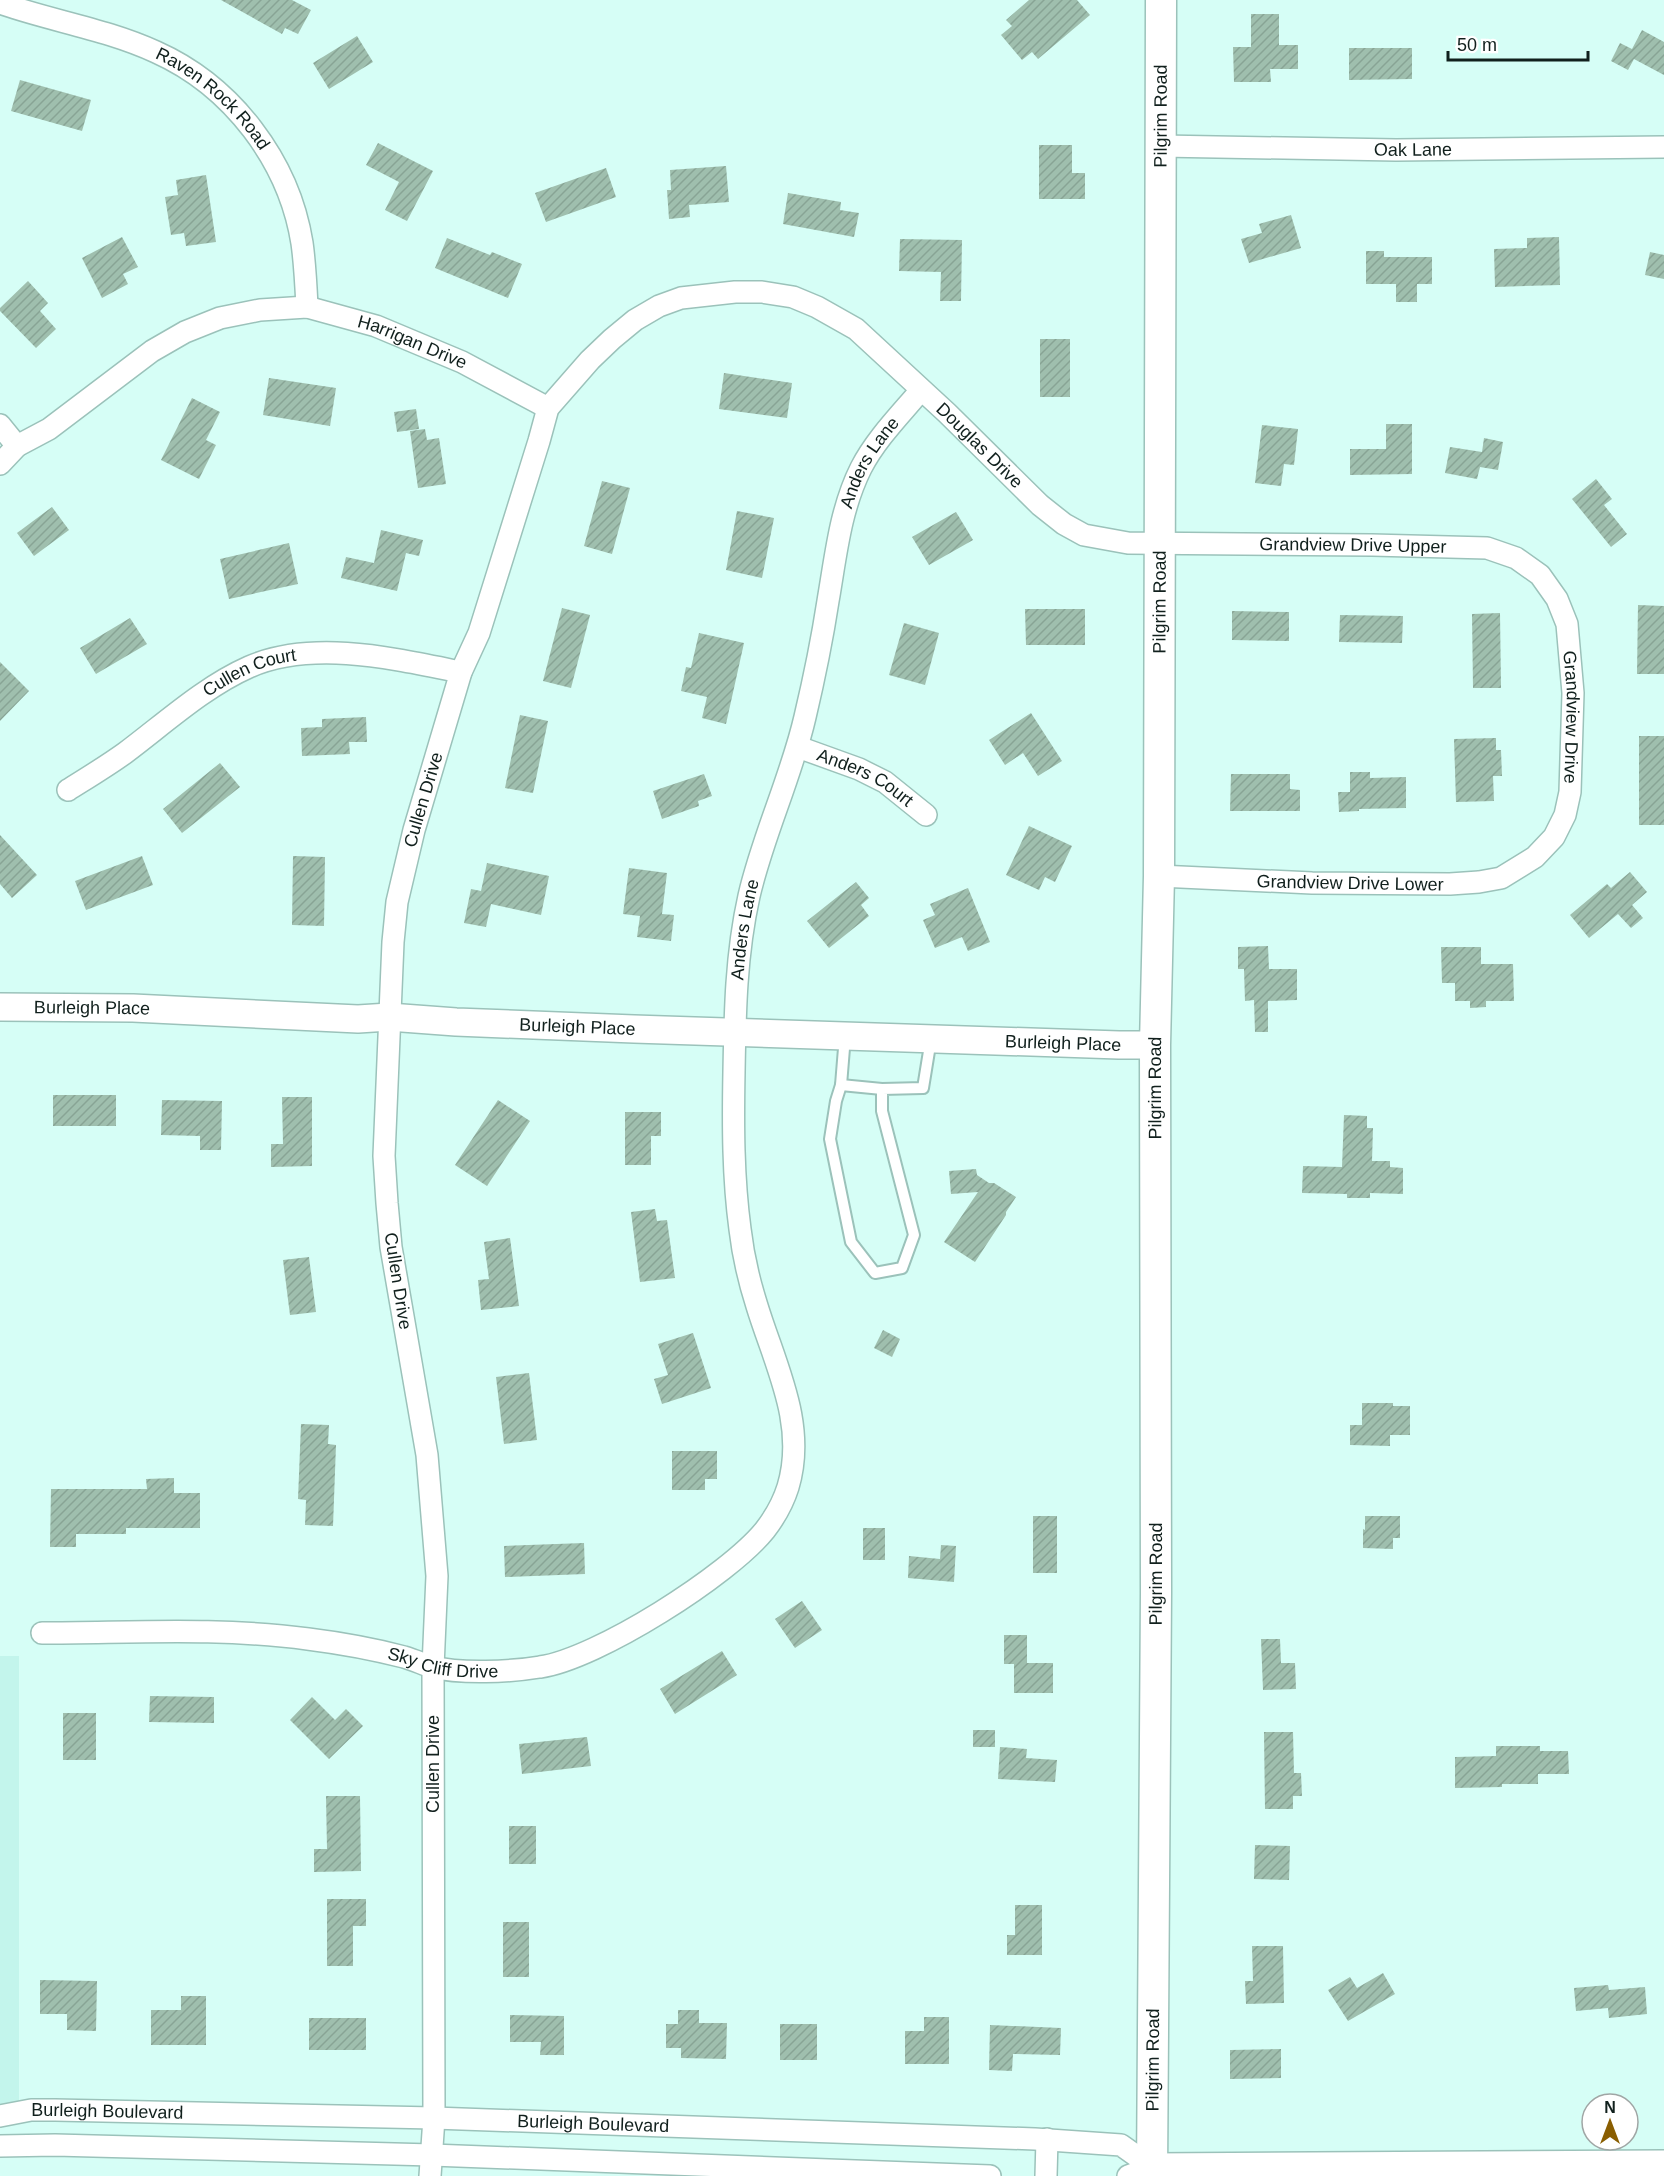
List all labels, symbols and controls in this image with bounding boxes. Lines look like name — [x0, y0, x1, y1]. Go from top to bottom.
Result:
scale bar — [1448, 24, 1588, 62]
text: 50 m — [1457, 35, 1497, 55]
street label: Raven Rock Road — [153, 43, 274, 153]
street label: Pilgrim Road — [1151, 64, 1171, 168]
street label: Oak Lane — [1374, 139, 1452, 160]
street label: Harrigan Drive — [356, 311, 470, 373]
street label: Douglas Drive — [932, 398, 1027, 492]
street label: Anders Lane — [836, 413, 903, 511]
street label: Grandview Drive Upper — [1259, 534, 1447, 557]
street label: Pilgrim Road — [1150, 550, 1170, 654]
street label: Cullen Court — [199, 645, 297, 701]
street label: Grandview Drive — [1559, 650, 1583, 784]
street label: Anders Court — [814, 745, 917, 811]
street label: Cullen Drive — [400, 750, 447, 849]
street label: Grandview Drive Lower — [1256, 871, 1444, 895]
street label: Anders Lane — [727, 877, 763, 981]
street label: Burleigh Place — [34, 997, 151, 1019]
street label: Burleigh Place — [519, 1014, 636, 1039]
street label: Burleigh Place — [1005, 1031, 1121, 1055]
street label: Pilgrim Road — [1145, 1036, 1165, 1140]
street label: Cullen Drive — [380, 1231, 416, 1331]
street label: Pilgrim Road — [1146, 1522, 1166, 1626]
street label: Sky Cliff Drive — [386, 1643, 499, 1682]
street label: Cullen Drive — [423, 1715, 443, 1813]
street label: Pilgrim Road — [1142, 2008, 1163, 2112]
north arrow — [1580, 2092, 1640, 2152]
text: N — [1604, 2099, 1616, 2116]
street label: Burleigh Boulevard — [31, 2100, 184, 2123]
street label: Burleigh Boulevard — [517, 2111, 670, 2136]

